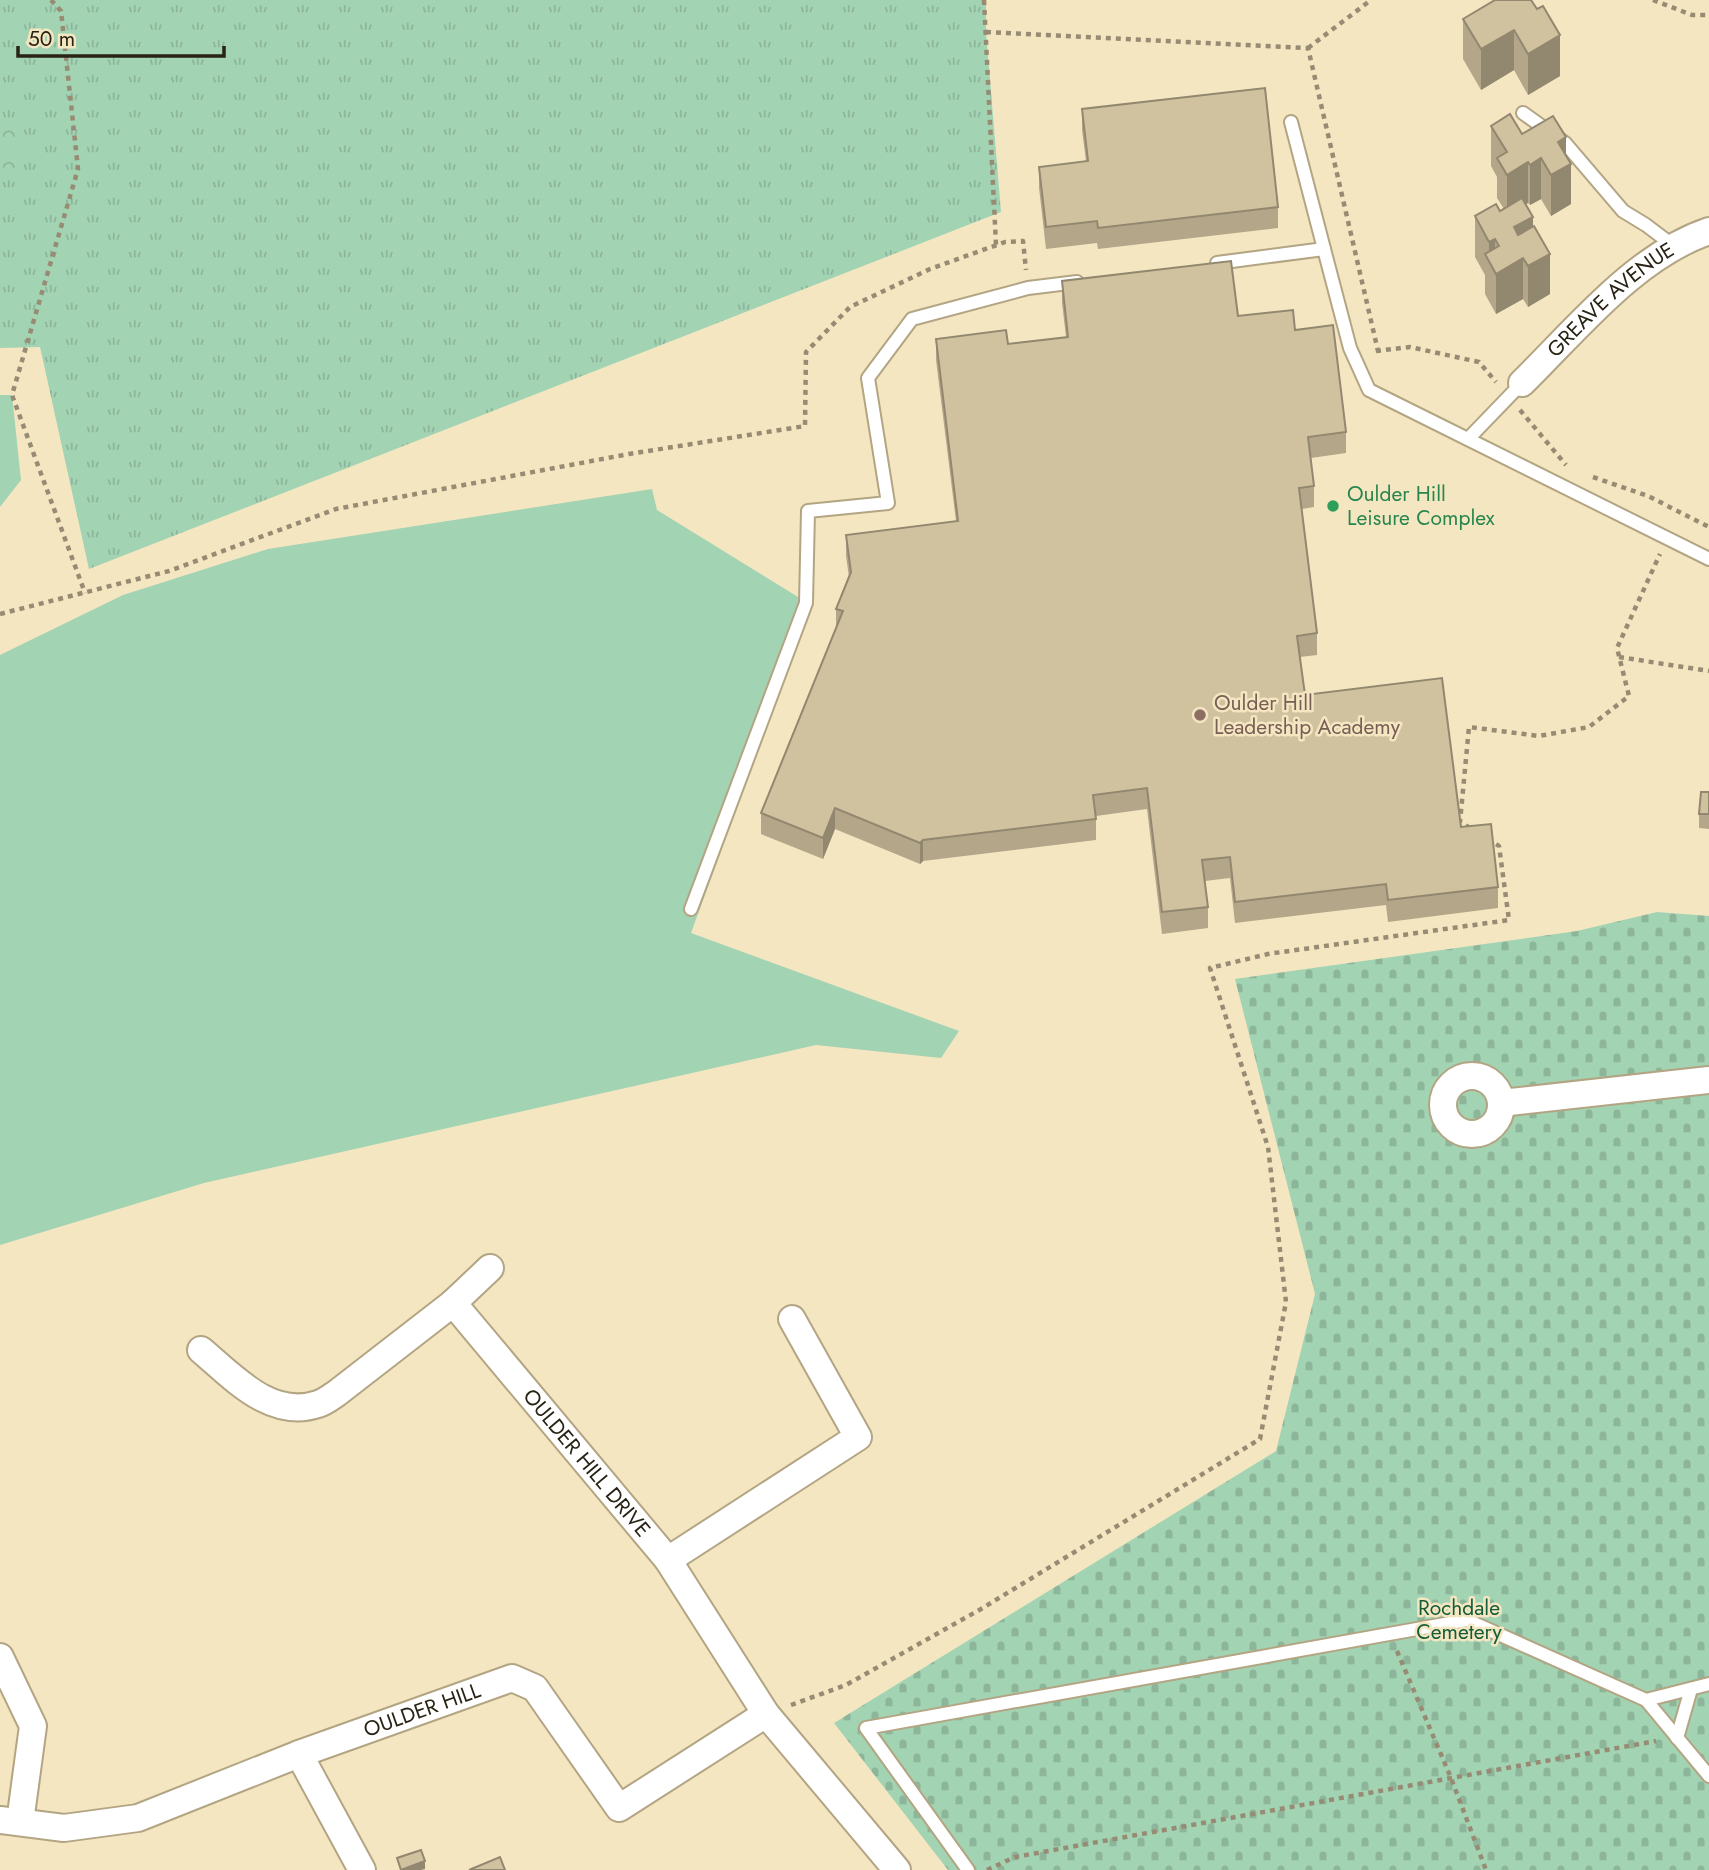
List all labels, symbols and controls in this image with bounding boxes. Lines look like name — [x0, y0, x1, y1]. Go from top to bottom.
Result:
scale bar — [18, 14, 224, 58]
text: 50 m — [28, 24, 75, 54]
street label: GREAVE AVENUE — [1540, 235, 1680, 364]
place label: Oulder Hill Leisure Complex — [1347, 479, 1495, 533]
marker: Oulder Hill Leisure Complex — [1325, 498, 1341, 514]
place label: Oulder Hill Leadership Academy — [1214, 688, 1401, 742]
marker: Oulder Hill Leadership Academy — [1192, 707, 1208, 723]
street label: OULDER HILL DRIVE — [516, 1382, 658, 1544]
park label: Rochdale Cemetery — [1416, 1593, 1502, 1647]
street label: OULDER HILL — [359, 1675, 485, 1745]

